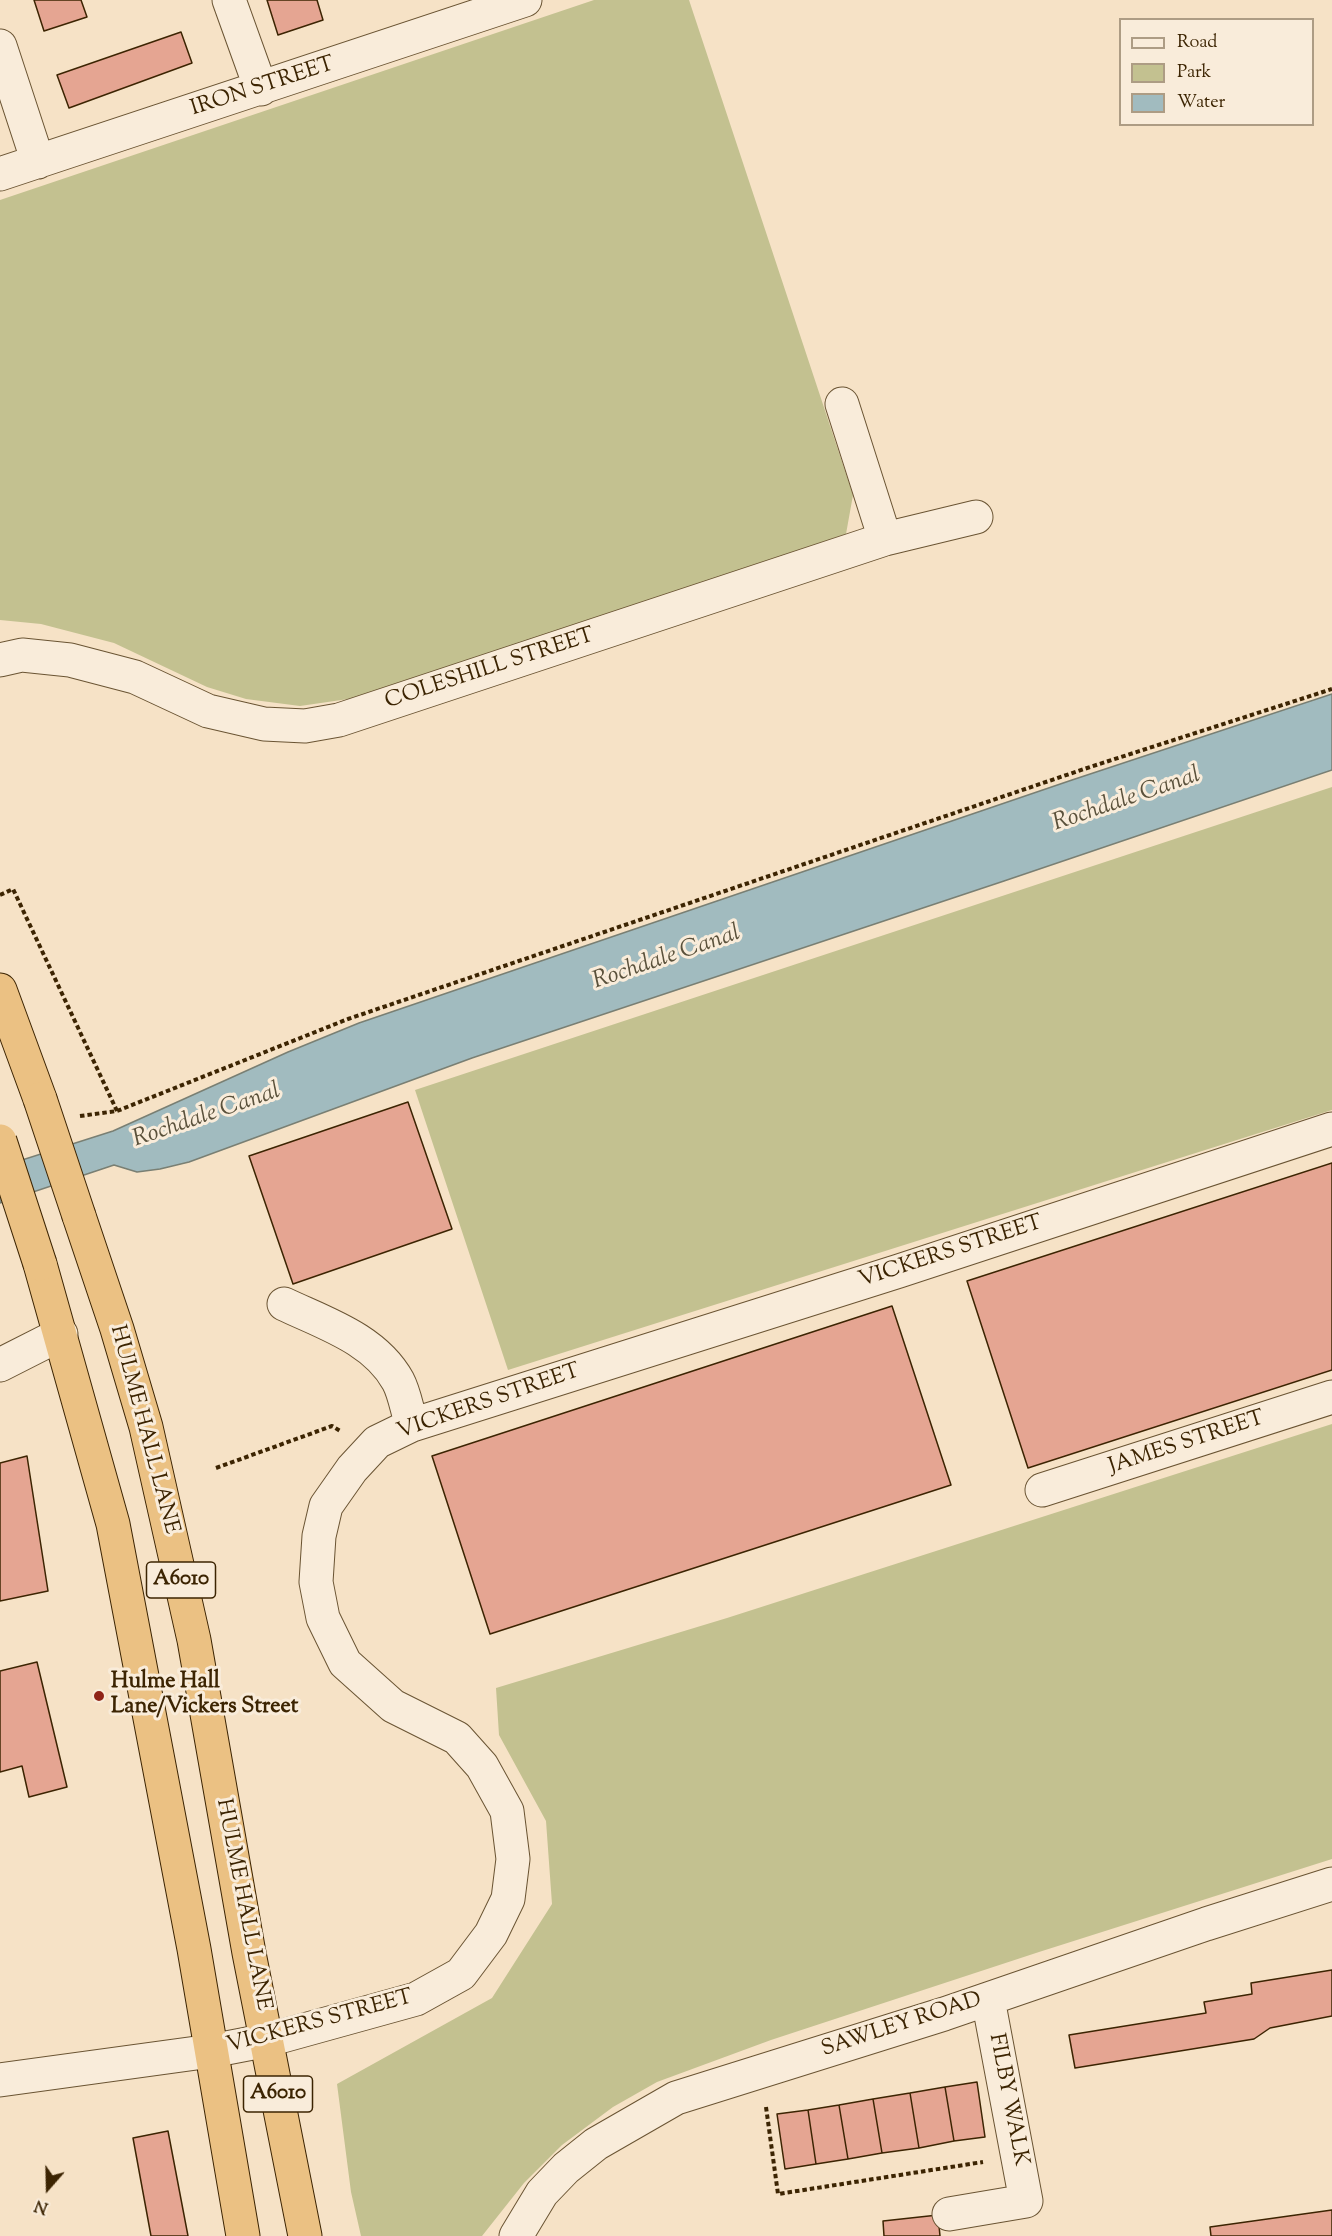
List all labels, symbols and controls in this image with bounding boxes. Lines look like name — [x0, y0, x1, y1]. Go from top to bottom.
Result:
legend — [1119, 18, 1314, 126]
text: Road — [1177, 30, 1217, 56]
street label: IRON STREET — [188, 52, 338, 124]
text: Park — [1177, 60, 1211, 86]
text: Water — [1177, 90, 1225, 116]
street label: COLESHILL STREET — [382, 624, 598, 716]
water label: Rochdale Canal — [1050, 762, 1204, 840]
water label: Rochdale Canal — [590, 920, 744, 998]
water label: Rochdale Canal — [130, 1078, 284, 1156]
street label: VICKERS STREET — [856, 1211, 1046, 1295]
street label: HULME HALL LANE — [102, 1323, 184, 1537]
street label: VICKERS STREET — [394, 1359, 584, 1447]
street label: JAMES STREET — [1106, 1406, 1268, 1482]
road number: A6010 — [146, 1562, 216, 1598]
place label: Hulme Hall Lane/Vickers Street — [111, 1670, 298, 1722]
marker: Hulme Hall Lane/Vickers Street — [92, 1689, 106, 1703]
street label: HULME HALL LANE — [209, 1797, 275, 2013]
street label: VICKERS STREET — [224, 1985, 416, 2061]
street label: SAWLEY ROAD — [819, 1988, 985, 2064]
street label: FILBY WALK — [981, 2031, 1033, 2169]
road number: A6010 — [244, 2076, 312, 2112]
north arrow — [18, 2158, 78, 2218]
text: N — [32, 2192, 52, 2218]

